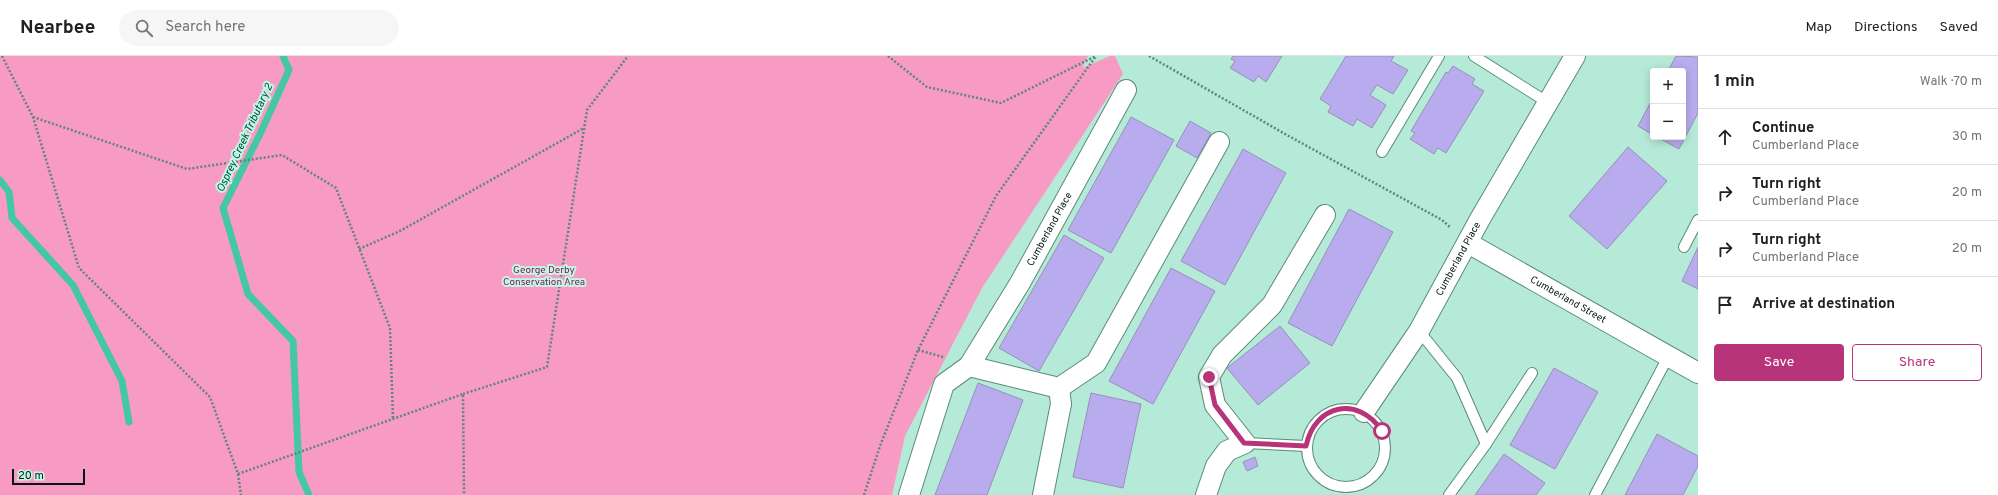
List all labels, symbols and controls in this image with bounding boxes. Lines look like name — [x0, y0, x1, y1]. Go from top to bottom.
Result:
search box — [119, 10, 399, 46]
text: Nearbee — [20, 16, 95, 40]
icon: search — [133, 17, 155, 39]
text: Search here — [165, 18, 245, 37]
text: Map — [1806, 19, 1832, 36]
text: Directions — [1854, 19, 1918, 36]
text: Saved — [1940, 19, 1978, 36]
map controls — [1650, 68, 1686, 140]
button: + — [1650, 68, 1686, 104]
text: 1 min — [1714, 71, 1755, 93]
text: Walk · 70 m — [1920, 74, 1982, 90]
water label: Osprey Creek Tributary 2 — [214, 81, 277, 194]
button: − — [1650, 104, 1686, 140]
text: Continue — [1752, 119, 1814, 138]
icon: ahead — [1714, 126, 1736, 148]
text: 30 m — [1952, 129, 1982, 145]
text: Cumberland Place — [1752, 138, 1859, 154]
text: Turn right — [1752, 175, 1821, 194]
icon: right — [1714, 182, 1736, 204]
text: 20 m — [1952, 185, 1982, 201]
street label: Cumberland Place — [1024, 190, 1075, 268]
text: Cumberland Place — [1752, 194, 1859, 210]
street label: Cumberland Place — [1433, 220, 1484, 298]
text: Turn right — [1752, 231, 1821, 250]
icon: right — [1714, 238, 1736, 260]
text: 20 m — [1952, 241, 1982, 257]
text: Cumberland Place — [1752, 250, 1859, 266]
park label: George Derby Conservation Area — [503, 264, 585, 289]
street label: Cumberland Street — [1528, 273, 1609, 326]
icon: arrive — [1714, 294, 1736, 316]
text: Arrive at destination — [1752, 295, 1895, 314]
button: Save — [1714, 344, 1844, 381]
button: Share — [1852, 344, 1982, 381]
route end — [1200, 368, 1218, 386]
route start — [1373, 422, 1391, 440]
scale bar — [12, 467, 85, 486]
text: 20 m — [18, 469, 44, 483]

